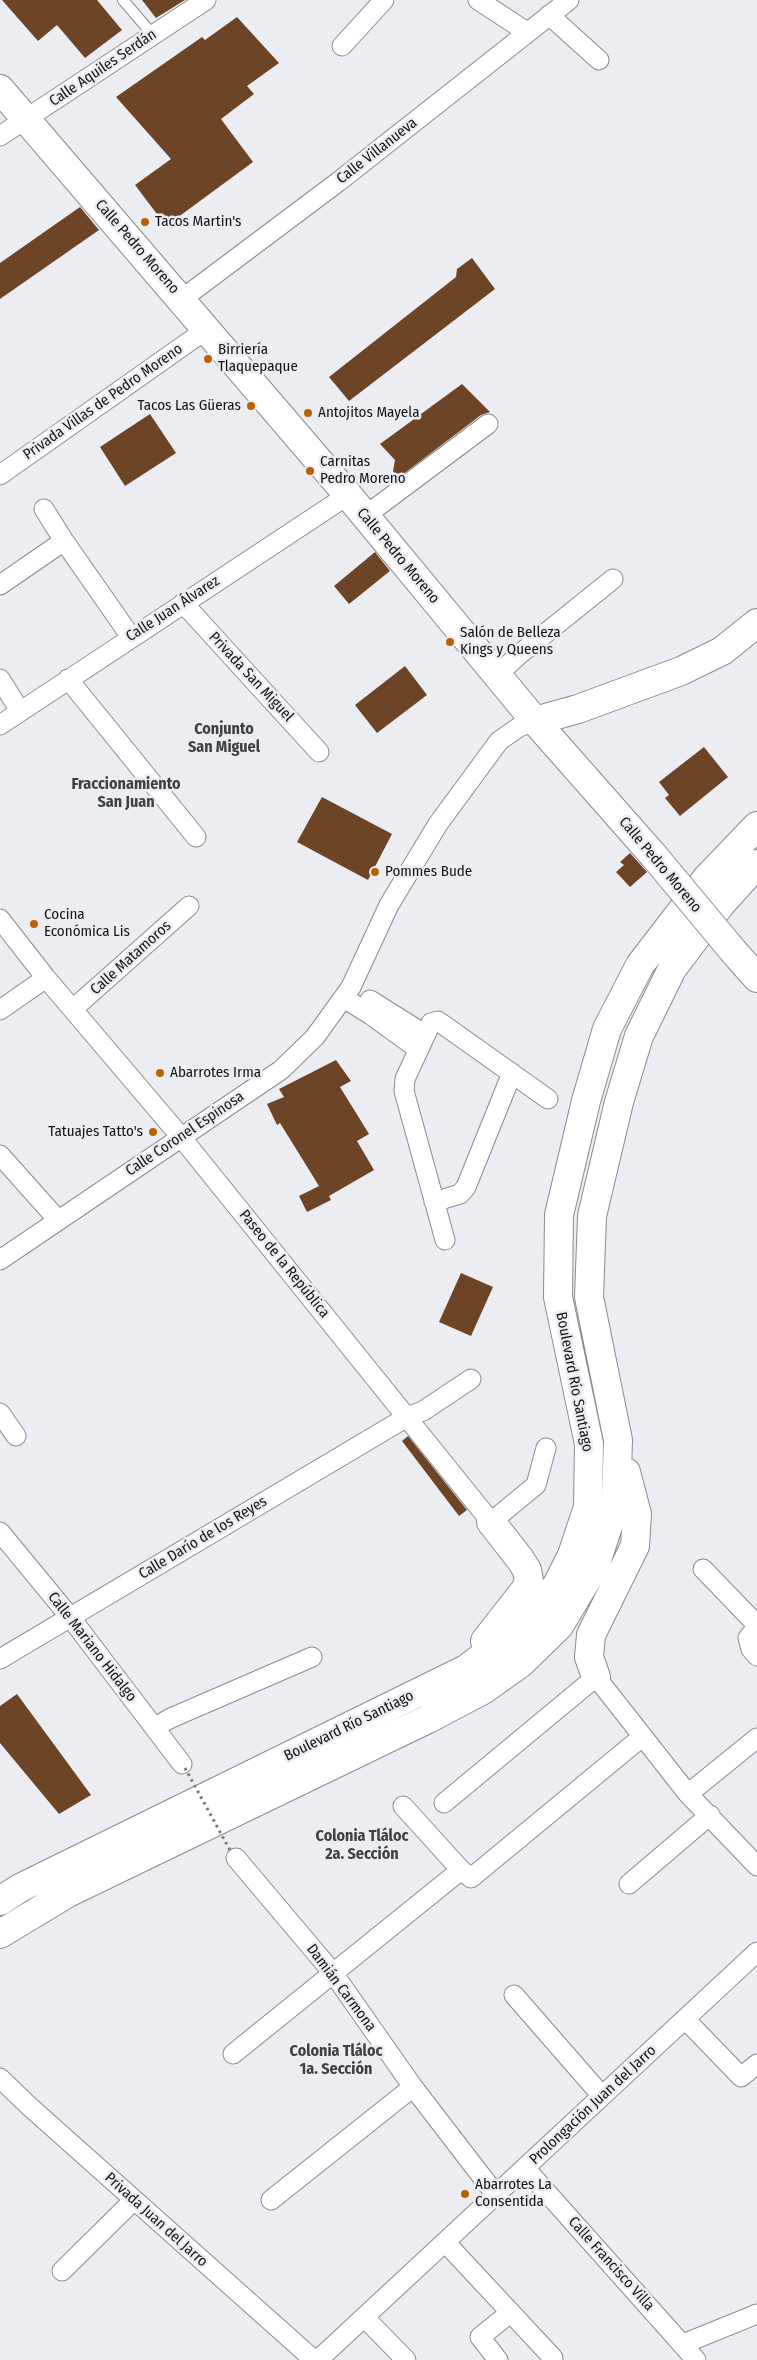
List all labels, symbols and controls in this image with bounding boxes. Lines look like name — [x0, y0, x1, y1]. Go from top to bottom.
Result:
street label: Calle Aquiles Serdán — [46, 26, 160, 110]
street label: Calle Villanueva — [333, 114, 421, 188]
street label: Calle Pedro Moreno — [91, 196, 183, 298]
place label: Tacos Martin's — [155, 213, 241, 231]
marker: Tacos Martin's — [139, 216, 151, 228]
street label: Privada Villas de Pedro Moreno — [20, 340, 186, 464]
place label: Birriería Tlaquepaque — [218, 341, 298, 376]
marker: Birriería Tlaquepaque — [202, 353, 214, 365]
place label: Tacos Las Güeras — [138, 397, 241, 415]
marker: Tacos Las Güeras — [245, 400, 257, 412]
place label: Antojitos Mayela — [318, 404, 419, 422]
marker: Antojitos Mayela — [302, 407, 314, 419]
place label: Carnitas Pedro Moreno — [320, 453, 406, 488]
marker: Carnitas Pedro Moreno — [304, 465, 316, 477]
street label: Calle Pedro Moreno — [353, 505, 443, 607]
street label: Calle Juan Álvarez — [123, 572, 223, 646]
place label: Salón de Belleza Kings y Queens — [460, 624, 561, 659]
street label: Privada San Miguel — [205, 628, 297, 726]
marker: Salón de Belleza Kings y Queens — [444, 636, 456, 648]
district label: Conjunto San Miguel — [188, 720, 260, 758]
district label: Fraccionamiento San Juan — [71, 775, 181, 813]
street label: Calle Pedro Moreno — [615, 814, 705, 916]
place label: Pommes Bude — [385, 863, 472, 881]
marker: Pommes Bude — [369, 866, 381, 878]
place label: Cocina Económica Lis — [44, 906, 130, 941]
street label: Calle Matamoros — [87, 917, 175, 999]
marker: Cocina Económica Lis — [28, 918, 40, 930]
place label: Abarrotes Irma — [170, 1064, 261, 1082]
marker: Abarrotes Irma — [154, 1067, 166, 1079]
street label: Calle Coronel Espinosa — [122, 1088, 248, 1180]
place label: Tatuajes Tatto's — [48, 1123, 143, 1141]
marker: Tatuajes Tatto's — [147, 1126, 159, 1138]
street label: Paseo de la República — [235, 1206, 333, 1322]
street label: Boulevard Río Santiago — [552, 1311, 596, 1453]
street label: Calle Darío de los Reyes — [136, 1493, 270, 1583]
street label: Calle Mariano Hidalgo — [44, 1589, 140, 1705]
street label: Boulevard Río Santiago — [281, 1687, 417, 1765]
district label: Colonia Tláloc 2a. Sección — [316, 1827, 408, 1865]
street label: Damián Carmona — [302, 1941, 380, 2035]
district label: Colonia Tláloc 1a. Sección — [290, 2042, 382, 2080]
street label: Prolongación Juan del Jarro — [526, 2042, 660, 2168]
street label: Privada Juan del Jarro — [101, 2169, 211, 2271]
place label: Abarrotes La Consentida — [475, 2176, 552, 2211]
marker: Abarrotes La Consentida — [459, 2188, 471, 2200]
street label: Calle Francisco Villa — [564, 2213, 658, 2315]

